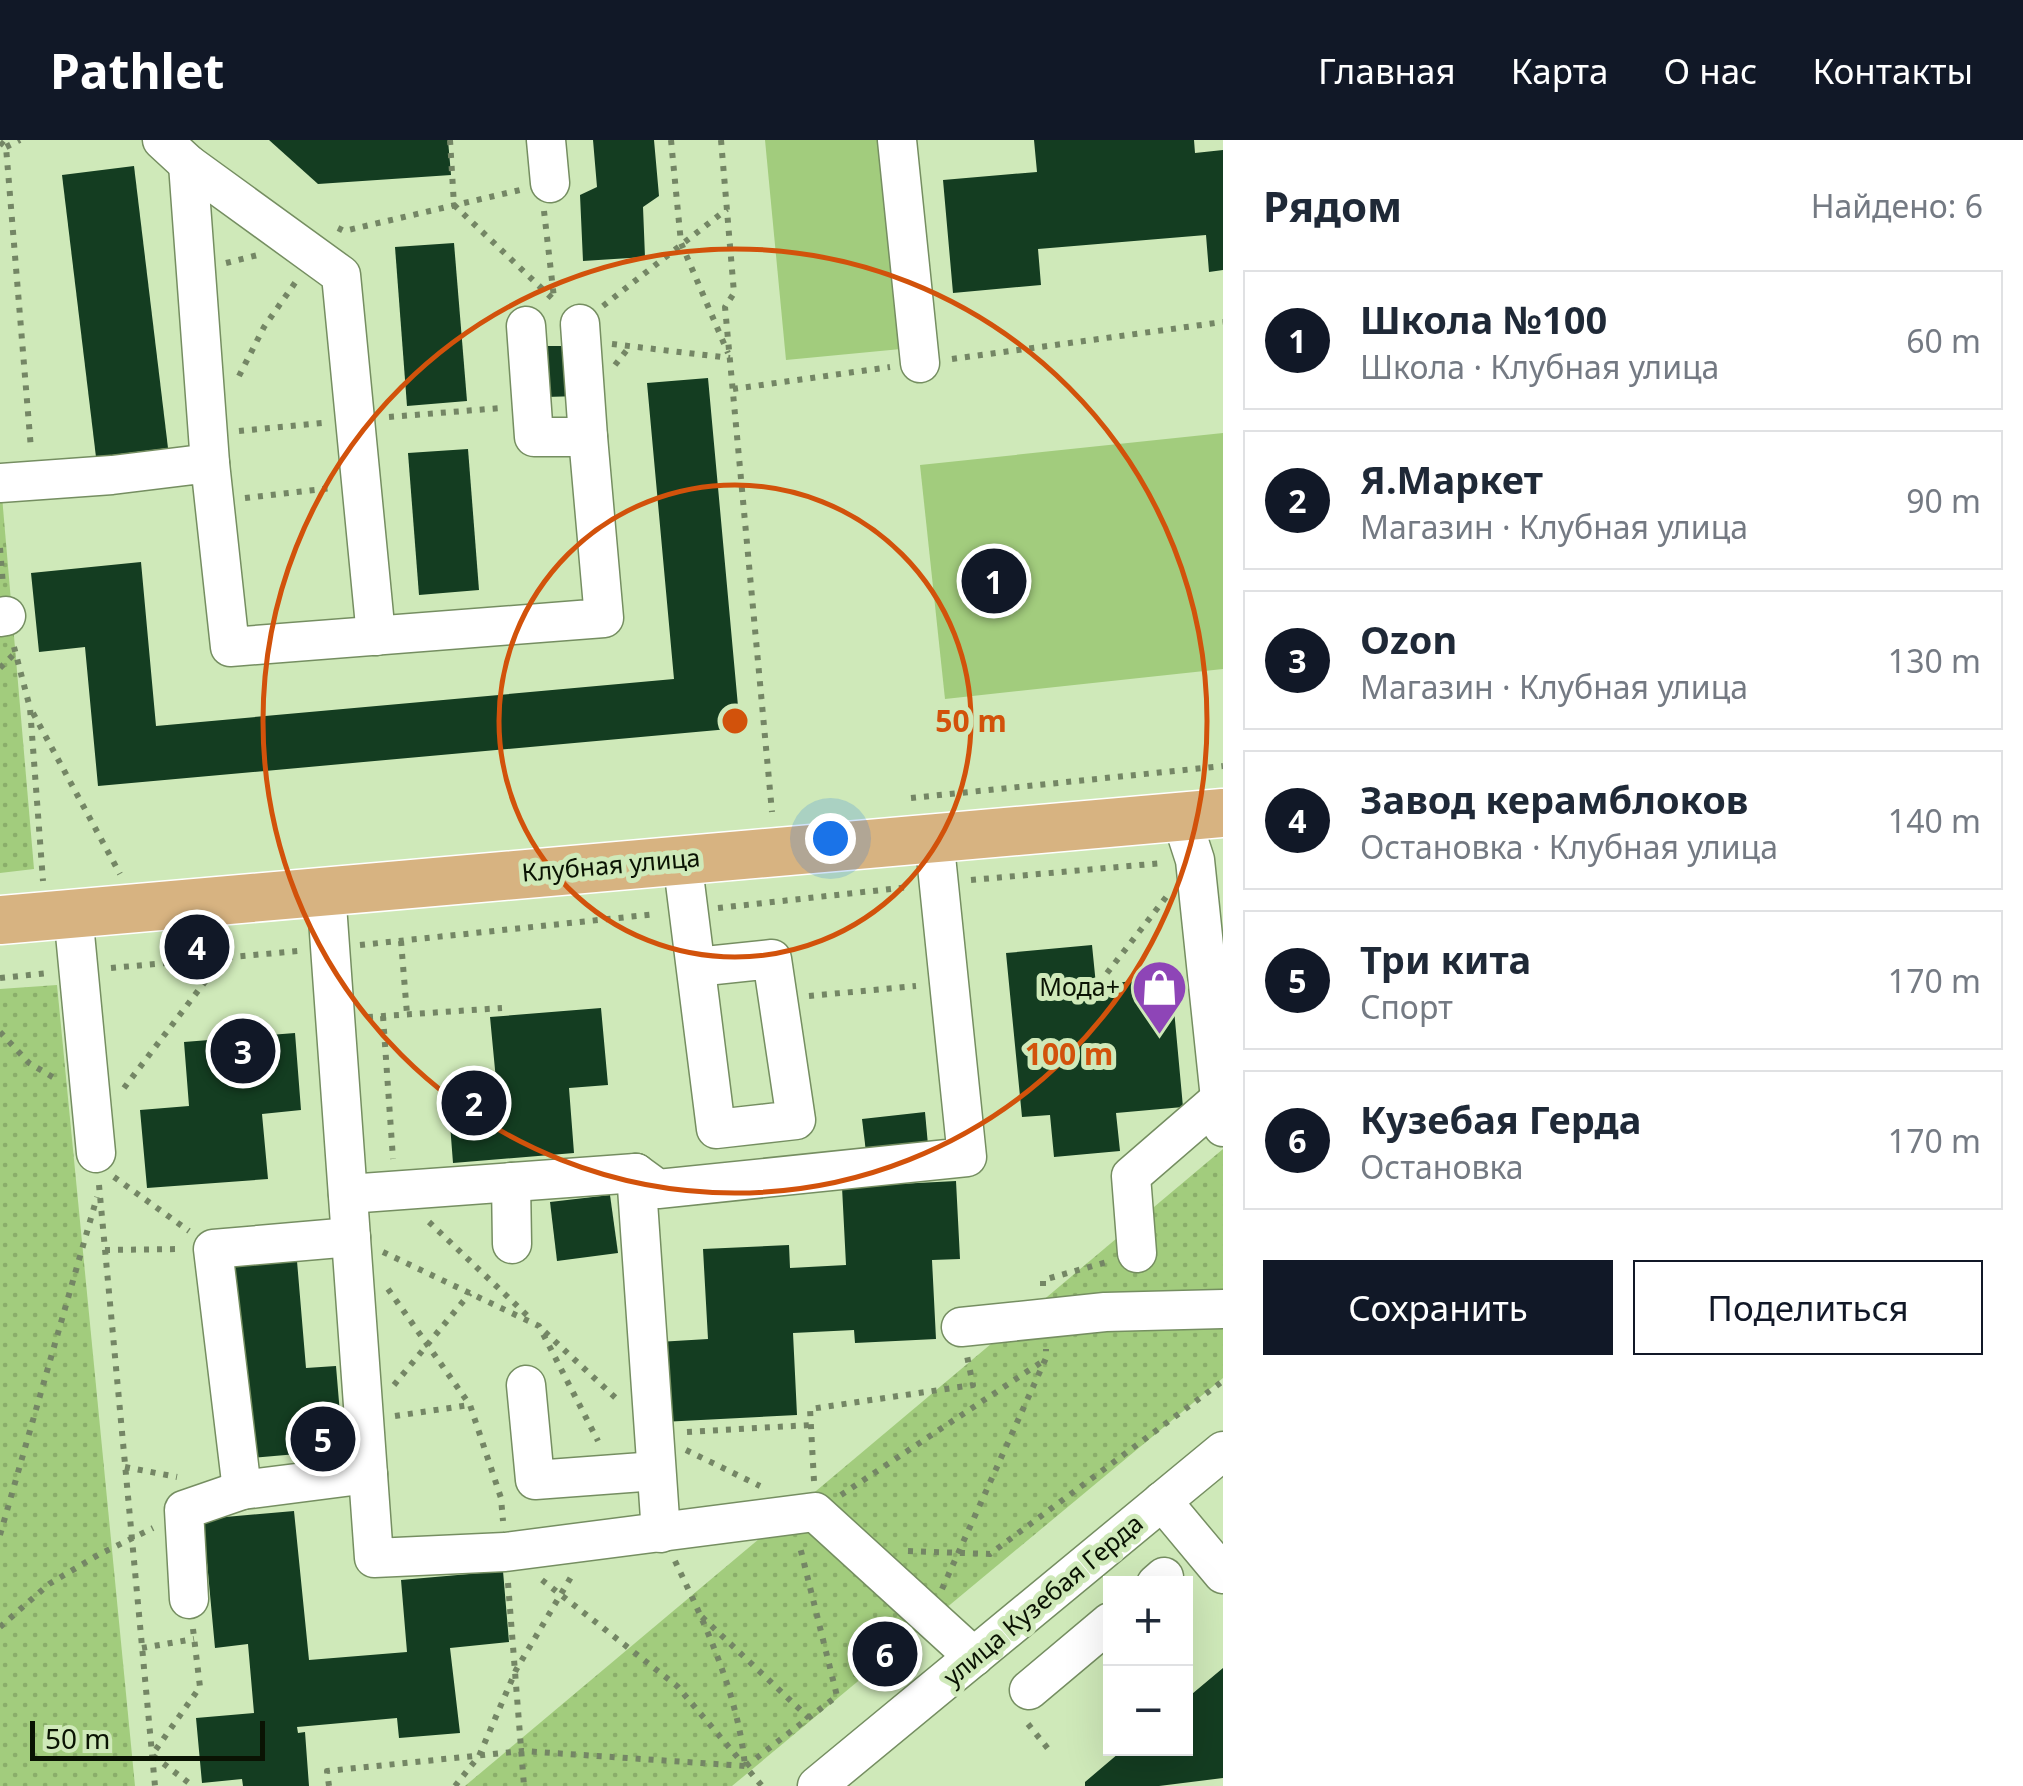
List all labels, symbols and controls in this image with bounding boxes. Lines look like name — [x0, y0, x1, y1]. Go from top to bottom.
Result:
text: Pathlet — [50, 38, 224, 103]
text: Главная — [1318, 47, 1456, 94]
text: Карта — [1511, 47, 1608, 94]
text: О нас — [1663, 47, 1757, 94]
text: Контакты — [1812, 47, 1973, 94]
text: Рядом — [1263, 177, 1402, 234]
text: Найдено: 6 — [1811, 184, 1983, 227]
text: Школа №100 — [1360, 293, 1607, 345]
text: 1 — [1288, 319, 1307, 362]
text: 60 m — [1906, 319, 1981, 362]
text: Школа · Клубная улица — [1360, 345, 1719, 388]
text: Я.Маркет — [1360, 453, 1543, 505]
text: 2 — [1288, 479, 1307, 522]
text: 90 m — [1906, 479, 1981, 522]
text: Магазин · Клубная улица — [1360, 505, 1748, 548]
pin: 1 — [962, 544, 1026, 618]
text: Ozon — [1360, 613, 1457, 665]
text: 3 — [1288, 639, 1307, 682]
text: 130 m — [1888, 639, 1981, 682]
text: Магазин · Клубная улица — [1360, 665, 1748, 708]
text: 50 m — [935, 700, 1007, 741]
centre of rings — [717, 703, 753, 739]
text: Завод керамблоков — [1360, 773, 1748, 825]
text: 4 — [1288, 799, 1307, 842]
text: 140 m — [1888, 799, 1981, 842]
your location — [805, 813, 856, 864]
text: Остановка · Клубная улица — [1360, 825, 1778, 868]
street label: Клубная улица — [520, 839, 702, 889]
pin: 4 — [164, 910, 230, 984]
text: Три кита — [1360, 933, 1531, 985]
shop icon: Мода+ — [1129, 957, 1189, 1036]
text: 5 — [1288, 959, 1307, 1002]
text: 170 m — [1888, 959, 1981, 1002]
place label: Мода+ — [1039, 969, 1120, 1003]
text: Спорт — [1360, 985, 1453, 1028]
pin: 3 — [210, 1014, 276, 1088]
text: 100 m — [1025, 1033, 1113, 1074]
pin: 2 — [442, 1066, 506, 1140]
text: Кузебая Герда — [1360, 1093, 1641, 1145]
text: 6 — [1288, 1119, 1307, 1162]
text: 170 m — [1888, 1119, 1981, 1162]
text: Остановка — [1360, 1145, 1524, 1188]
button: Сохранить — [1263, 1260, 1613, 1355]
button: Поделиться — [1633, 1260, 1983, 1355]
pin: 5 — [290, 1402, 356, 1476]
street label: улица Кузебая Герда — [935, 1506, 1149, 1693]
map controls — [1103, 1576, 1193, 1756]
button: + — [1103, 1576, 1193, 1666]
pin: 6 — [852, 1616, 918, 1692]
button: − — [1103, 1666, 1193, 1756]
scale bar — [30, 1716, 265, 1760]
text: 50 m — [45, 1719, 111, 1757]

